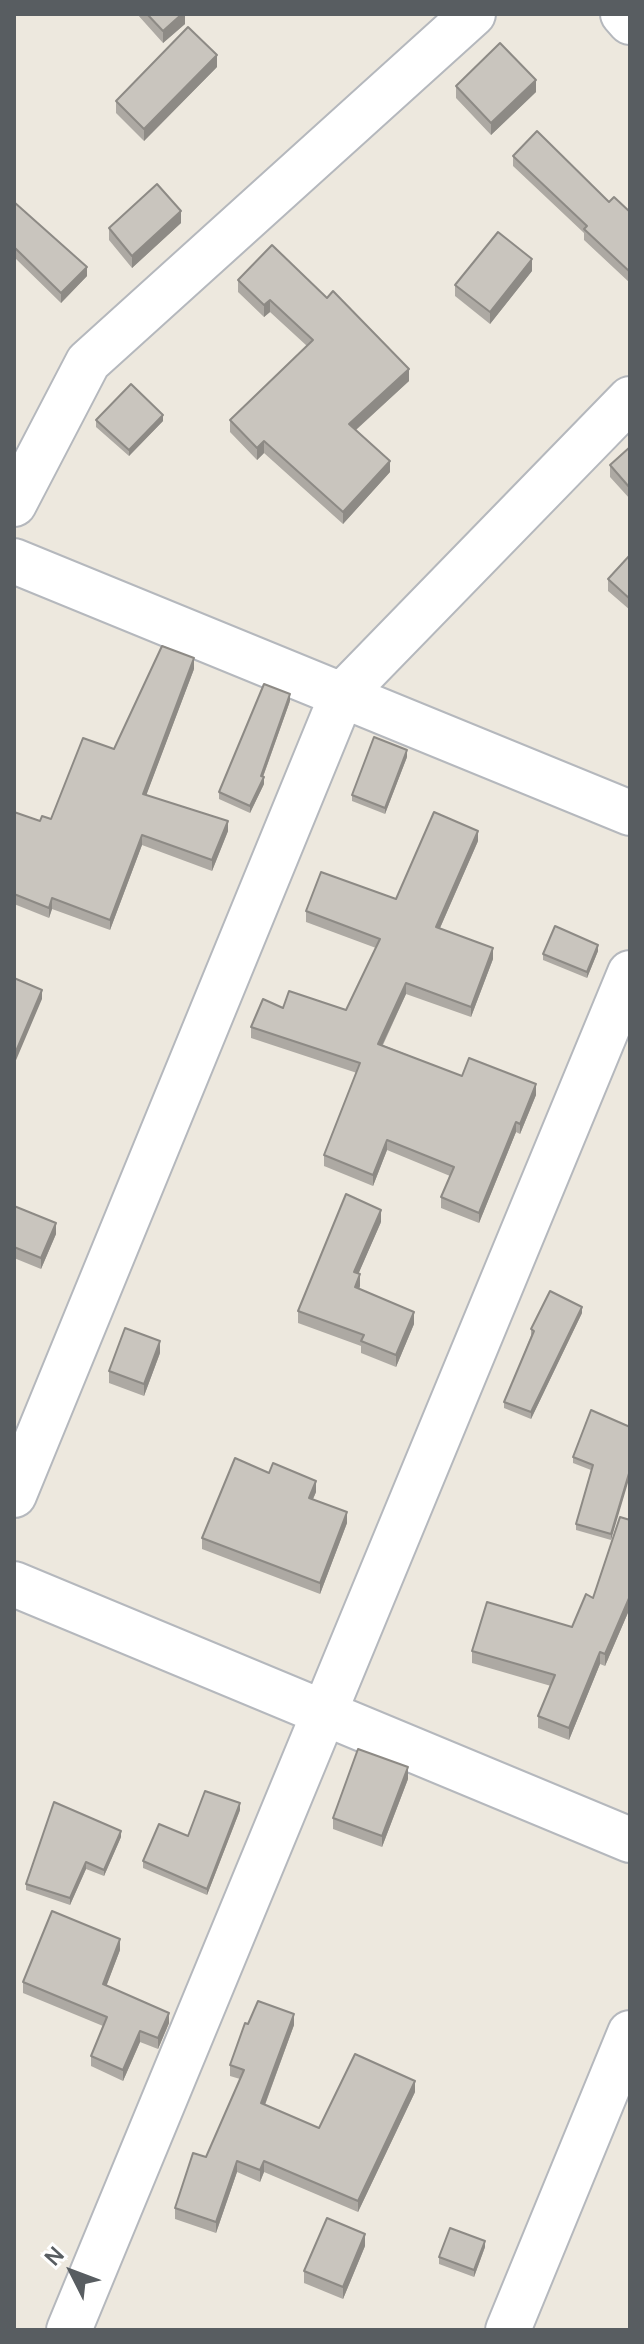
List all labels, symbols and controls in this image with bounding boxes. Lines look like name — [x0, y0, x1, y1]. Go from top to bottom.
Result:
north arrow — [32, 2232, 112, 2312]
text: N — [38, 2240, 71, 2272]

